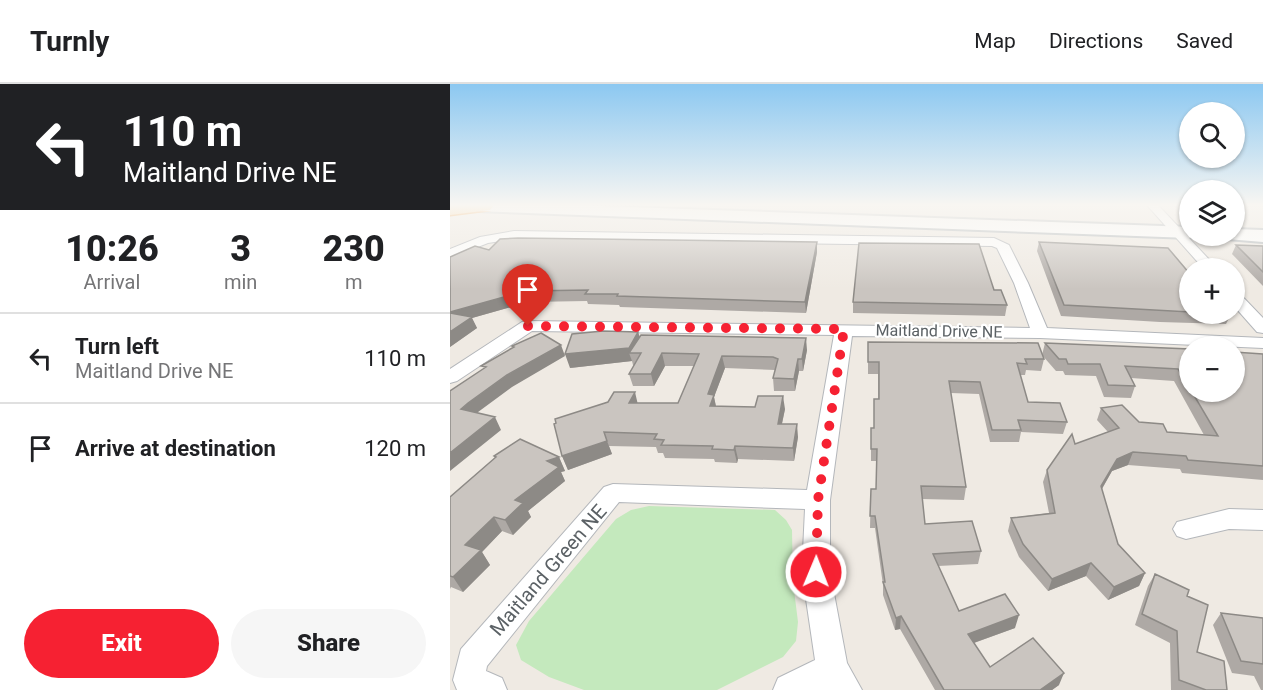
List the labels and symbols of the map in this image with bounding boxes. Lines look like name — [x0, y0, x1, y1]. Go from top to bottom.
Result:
pin — [502, 264, 553, 326]
street label: Maitland Drive NE — [876, 320, 1002, 342]
street label: Maitland Green NE — [485, 500, 611, 640]
position arrow — [784, 540, 848, 604]

